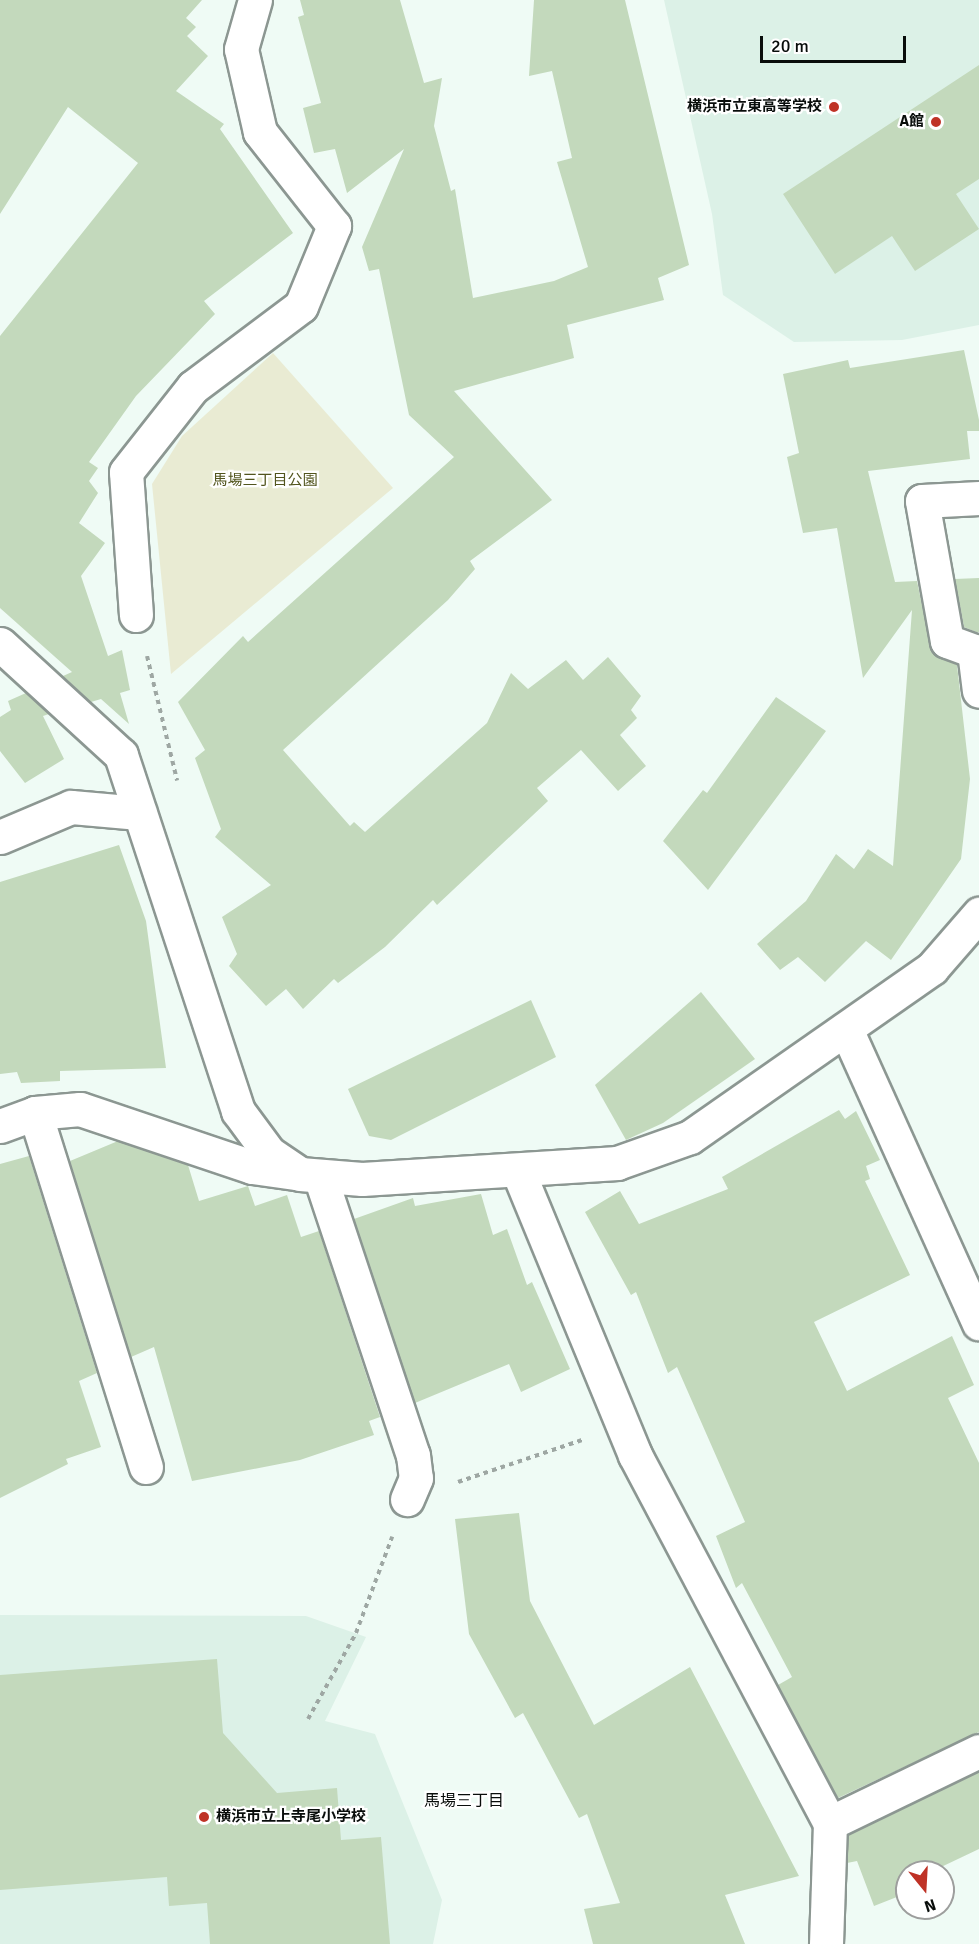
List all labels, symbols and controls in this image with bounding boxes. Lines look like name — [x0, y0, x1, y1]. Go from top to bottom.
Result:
scale bar — [763, 24, 908, 62]
text: 20 m — [771, 35, 809, 57]
place label: 横浜市立東高等学校 — [687, 98, 822, 116]
marker: 横浜市立東高等学校 — [827, 100, 841, 114]
place label: A館 — [899, 113, 924, 131]
marker: A館 — [929, 115, 943, 129]
park label: 馬場三丁目公園 — [213, 472, 317, 490]
district label: 馬場三丁目 — [424, 1791, 504, 1811]
place label: 横浜市立上寺尾小学校 — [216, 1808, 366, 1826]
marker: 横浜市立上寺尾小学校 — [197, 1810, 211, 1824]
north arrow — [895, 1860, 955, 1920]
text: N — [922, 1894, 938, 1916]

